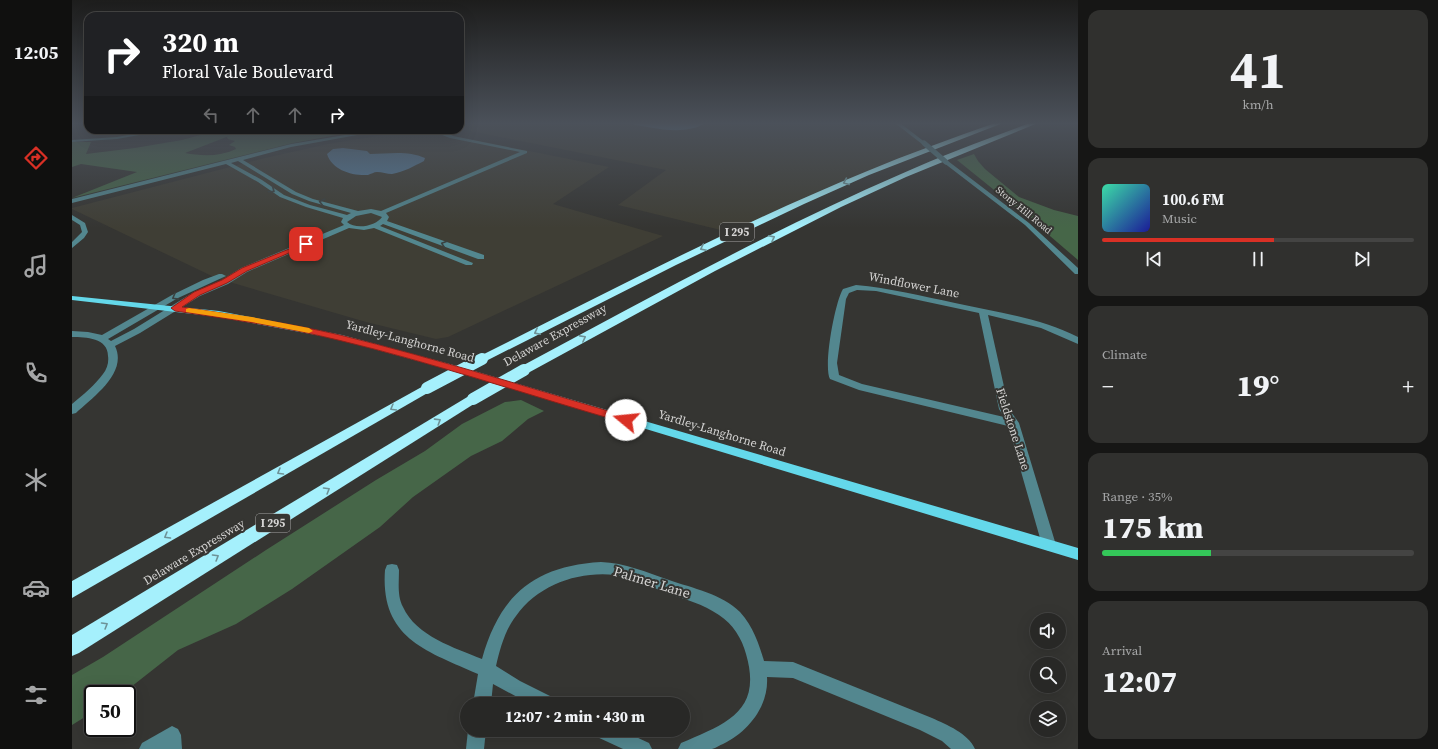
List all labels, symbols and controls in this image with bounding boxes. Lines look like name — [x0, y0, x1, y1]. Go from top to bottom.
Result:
text: 320 m — [162, 23, 239, 61]
icon: right — [96, 28, 148, 80]
text: 41 — [1230, 34, 1286, 105]
text: 12:05 — [14, 40, 58, 65]
text: Floral Vale Boulevard — [162, 59, 333, 84]
text: km/h — [1243, 96, 1273, 113]
icon: left — [200, 104, 222, 126]
icon: ahead — [242, 104, 264, 126]
icon: ahead — [284, 104, 306, 126]
icon: right — [326, 104, 348, 126]
icon: directions — [22, 144, 50, 172]
one-way arrow — [843, 177, 851, 185]
street label: Stony Hill Road — [993, 183, 1055, 237]
one-way arrow — [267, 185, 274, 192]
text: 100.6 FM — [1162, 189, 1224, 210]
one-way arrow — [319, 199, 325, 207]
text: Music — [1162, 210, 1197, 227]
road number: I 295 — [720, 223, 754, 241]
pin — [289, 227, 323, 261]
icon: arrive — [295, 233, 317, 255]
one-way arrow — [768, 235, 775, 242]
one-way arrow — [441, 240, 448, 249]
one-way arrow — [699, 243, 707, 251]
icon: previous — [1143, 248, 1165, 270]
icon: pause — [1247, 248, 1269, 270]
icon: next — [1351, 248, 1373, 270]
icon: music — [22, 252, 50, 280]
street label: Windflower Lane — [867, 268, 961, 302]
one-way arrow — [172, 292, 179, 299]
street label: Delaware Expressway — [501, 300, 610, 370]
street label: Yardley-Langhorne Road — [344, 316, 476, 366]
one-way arrow — [533, 327, 541, 334]
one-way arrow — [579, 335, 586, 343]
text: Climate — [1102, 346, 1147, 363]
icon: phone — [22, 359, 50, 387]
text: 19° — [1237, 365, 1279, 406]
text: − — [1102, 371, 1114, 401]
text: + — [1402, 371, 1414, 401]
street label: Fieldstone Lane — [992, 386, 1034, 472]
position arrow — [605, 399, 647, 441]
one-way arrow — [390, 403, 398, 410]
street label: Yardley-Langhorne Road — [656, 406, 788, 460]
one-way arrow — [434, 418, 441, 426]
icon: climate — [22, 466, 50, 494]
one-way arrow — [277, 467, 284, 474]
one-way arrow — [323, 487, 330, 494]
text: Range · 35% — [1102, 488, 1173, 505]
text: 175 km — [1102, 507, 1203, 548]
road number: I 295 — [256, 514, 290, 532]
street label: Delaware Expressway — [140, 515, 248, 589]
one-way arrow — [164, 531, 171, 538]
one-way arrow — [212, 555, 219, 562]
street label: Palmer Lane — [611, 561, 693, 603]
icon: car — [22, 574, 50, 602]
map controls — [1030, 613, 1066, 737]
button: sound — [1030, 613, 1066, 649]
one-way arrow — [101, 622, 108, 630]
text: Arrival — [1102, 642, 1142, 659]
button: search — [1030, 657, 1066, 693]
text: 12:07 — [1102, 661, 1177, 702]
icon: filters — [22, 681, 50, 709]
speed limit sign: 50 — [84, 685, 136, 737]
button: layers — [1030, 701, 1066, 737]
text: 12:07 · 2 min · 430 m — [505, 706, 645, 727]

